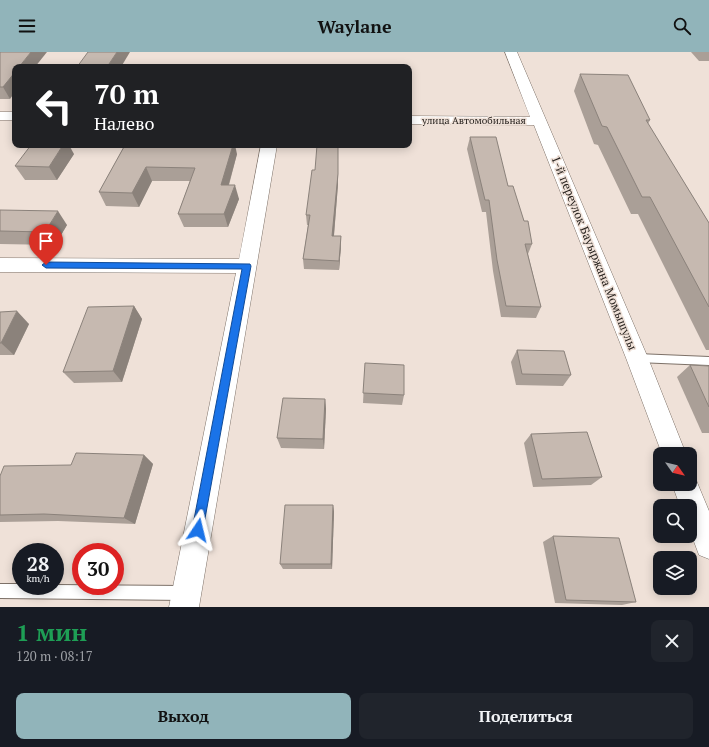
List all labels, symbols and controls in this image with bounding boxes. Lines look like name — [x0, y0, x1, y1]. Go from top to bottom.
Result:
text: Waylane — [317, 14, 392, 38]
icon: menu — [16, 15, 38, 37]
icon: search — [671, 15, 693, 37]
text: 70 m — [94, 75, 159, 112]
icon: left — [28, 80, 80, 132]
text: Налево — [94, 111, 154, 135]
street label: улица Автомобильная — [421, 114, 526, 127]
street label: 1-й переулок Бауыржана Момышулы — [549, 154, 640, 352]
pin — [29, 224, 63, 265]
icon: arrive — [35, 230, 57, 252]
north arrow — [653, 447, 697, 491]
map controls — [653, 447, 697, 595]
button: search — [653, 499, 697, 543]
position arrow — [177, 509, 219, 551]
speed limit sign: 30 — [72, 543, 124, 595]
text: 28 — [27, 550, 49, 577]
button: layers — [653, 551, 697, 595]
text: km/h — [26, 572, 50, 585]
text: 1 мин — [16, 616, 87, 648]
button: close — [651, 620, 693, 662]
text: 120 m · 08:17 — [16, 647, 93, 665]
button: Выход — [16, 693, 351, 739]
button: Поделиться — [359, 693, 693, 739]

